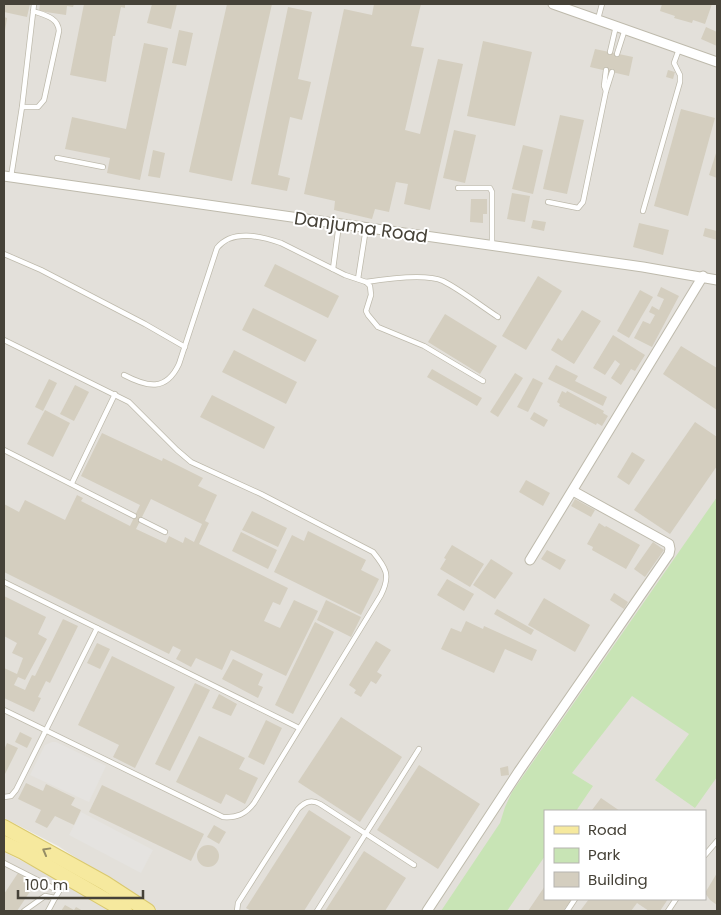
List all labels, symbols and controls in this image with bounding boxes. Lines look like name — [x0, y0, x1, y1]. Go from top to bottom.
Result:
street label: Danjuma Road — [293, 205, 429, 249]
legend — [544, 810, 706, 900]
text: Road — [588, 819, 627, 840]
text: Park — [588, 844, 620, 865]
one-way arrow — [42, 847, 51, 857]
scale bar — [18, 868, 142, 900]
text: Building — [588, 869, 648, 890]
text: 100 m — [25, 874, 68, 895]

